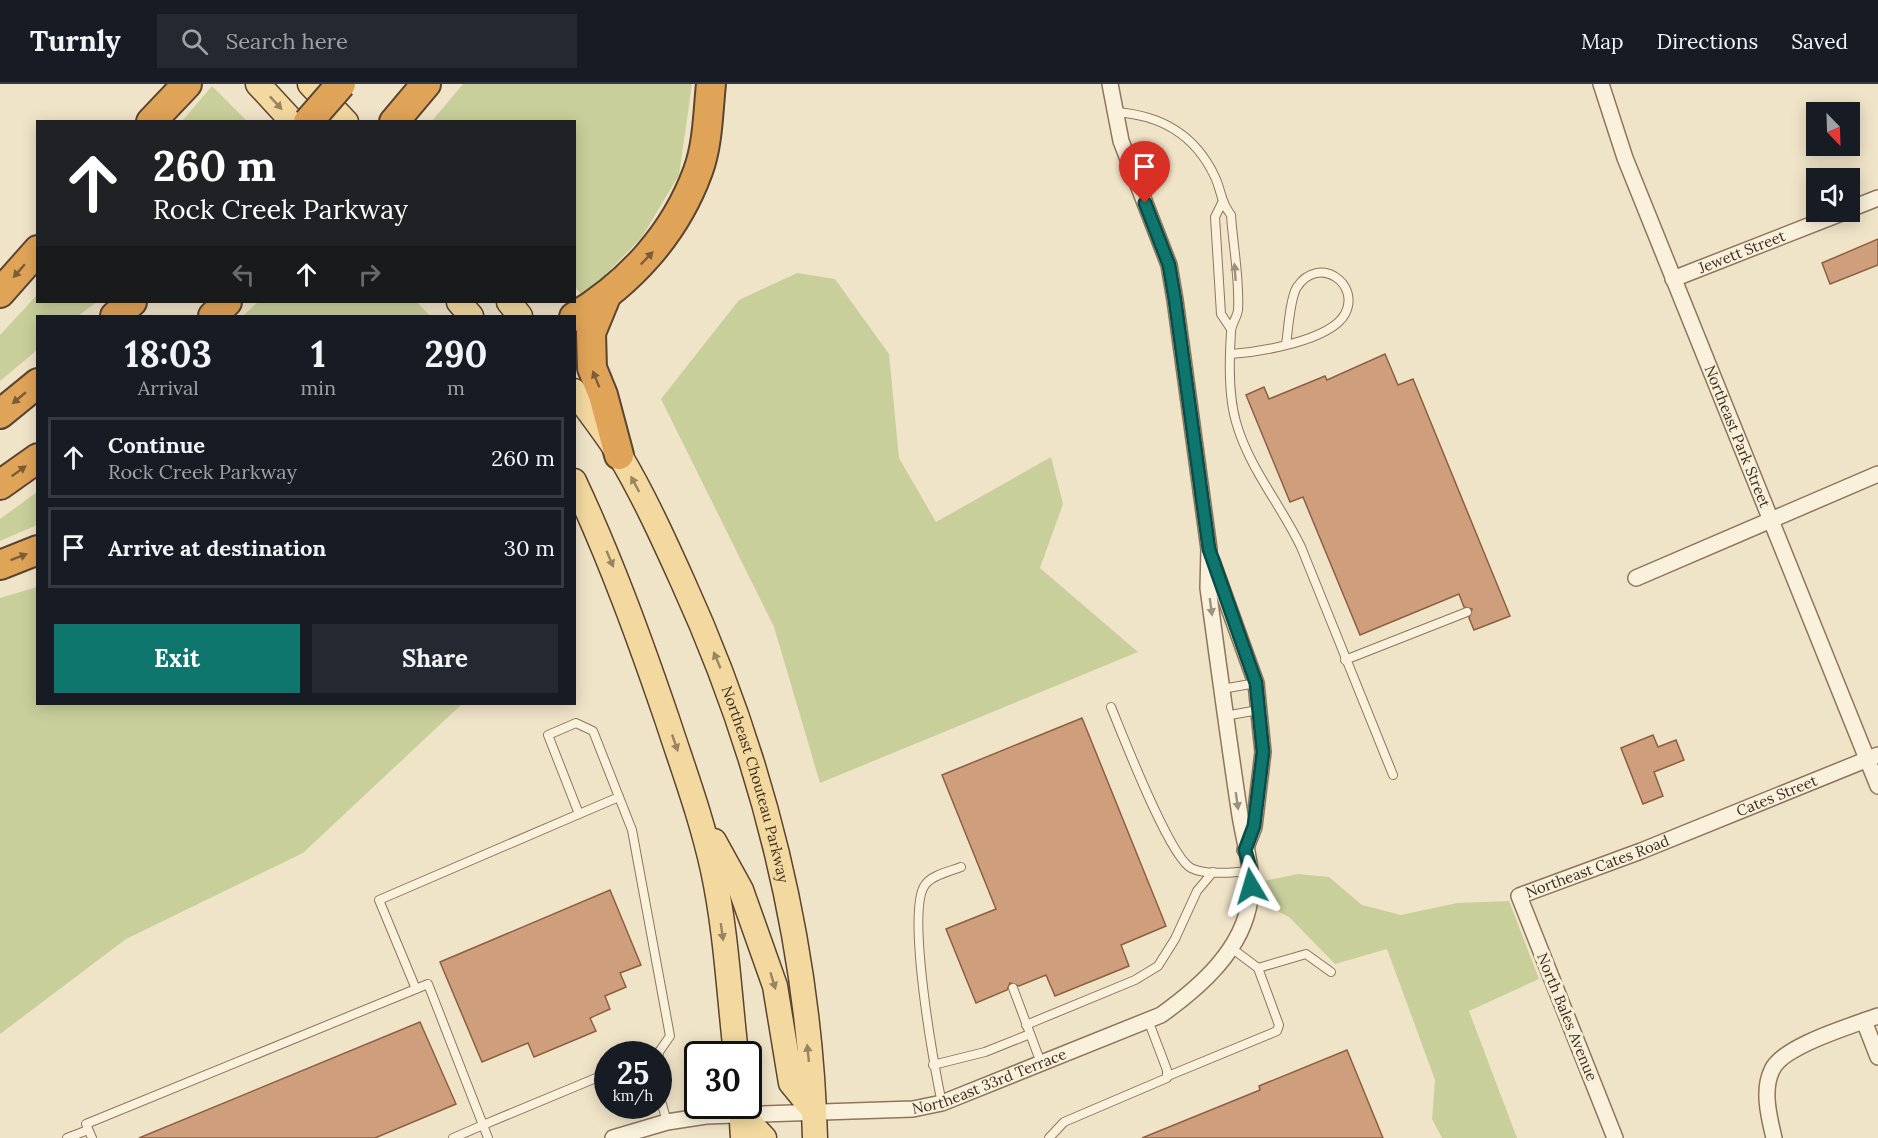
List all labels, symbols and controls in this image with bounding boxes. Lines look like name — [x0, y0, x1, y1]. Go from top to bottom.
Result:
search box — [157, 14, 577, 68]
text: Turnly — [30, 23, 121, 59]
icon: search — [178, 25, 211, 58]
text: Search here — [226, 27, 348, 55]
text: Map — [1581, 28, 1624, 55]
text: Directions — [1657, 28, 1758, 55]
text: Saved — [1791, 28, 1848, 55]
one-way arrow — [268, 95, 282, 109]
north arrow — [1806, 102, 1860, 156]
map controls — [1806, 102, 1860, 222]
text: 260 m — [153, 139, 276, 193]
pin — [1119, 141, 1170, 203]
icon: ahead — [54, 144, 132, 222]
icon: arrive — [1128, 150, 1161, 183]
button: sound — [1806, 168, 1860, 222]
text: Rock Creek Parkway — [153, 192, 408, 226]
street label: Jewett Street — [1695, 226, 1788, 277]
one-way arrow — [639, 252, 653, 266]
icon: left — [227, 258, 260, 291]
icon: ahead — [290, 258, 323, 291]
icon: right — [353, 258, 386, 291]
one-way arrow — [1230, 262, 1240, 281]
one-way arrow — [12, 264, 26, 279]
text: 18:03 — [125, 331, 212, 377]
text: 1 — [311, 331, 326, 377]
text: 290 — [425, 331, 487, 377]
street label: Northeast Park Street — [1700, 362, 1775, 510]
one-way arrow — [591, 369, 601, 387]
text: Arrival — [138, 375, 199, 400]
text: min — [300, 375, 336, 400]
text: m — [447, 375, 465, 400]
one-way arrow — [11, 392, 27, 405]
text: Continue — [108, 431, 205, 459]
icon: ahead — [57, 441, 90, 474]
text: 260 m — [491, 444, 555, 472]
text: Rock Creek Parkway — [108, 459, 297, 484]
one-way arrow — [11, 466, 26, 478]
one-way arrow — [630, 475, 640, 492]
icon: arrive — [57, 531, 90, 564]
text: Arrive at destination — [108, 534, 326, 562]
text: 30 m — [504, 534, 555, 562]
one-way arrow — [605, 551, 615, 569]
one-way arrow — [10, 552, 28, 561]
one-way arrow — [1206, 598, 1215, 617]
button: Exit — [54, 624, 300, 693]
button: Share — [312, 624, 558, 693]
one-way arrow — [712, 651, 722, 669]
street label: Northeast Chouteau Parkway — [718, 683, 793, 885]
one-way arrow — [671, 734, 680, 752]
street label: Cates Street — [1733, 771, 1820, 820]
one-way arrow — [1233, 791, 1242, 810]
street label: Northeast Cates Road — [1523, 831, 1672, 902]
position arrow — [1219, 854, 1283, 918]
one-way arrow — [717, 922, 727, 941]
street label: North Bales Avenue — [1533, 950, 1602, 1084]
one-way arrow — [769, 972, 778, 990]
speed limit sign: 30 — [684, 1041, 762, 1119]
one-way arrow — [803, 1044, 813, 1063]
street label: Northeast 33rd Terrace — [910, 1044, 1069, 1118]
text: 25 — [617, 1054, 649, 1092]
text: km/h — [613, 1086, 653, 1105]

